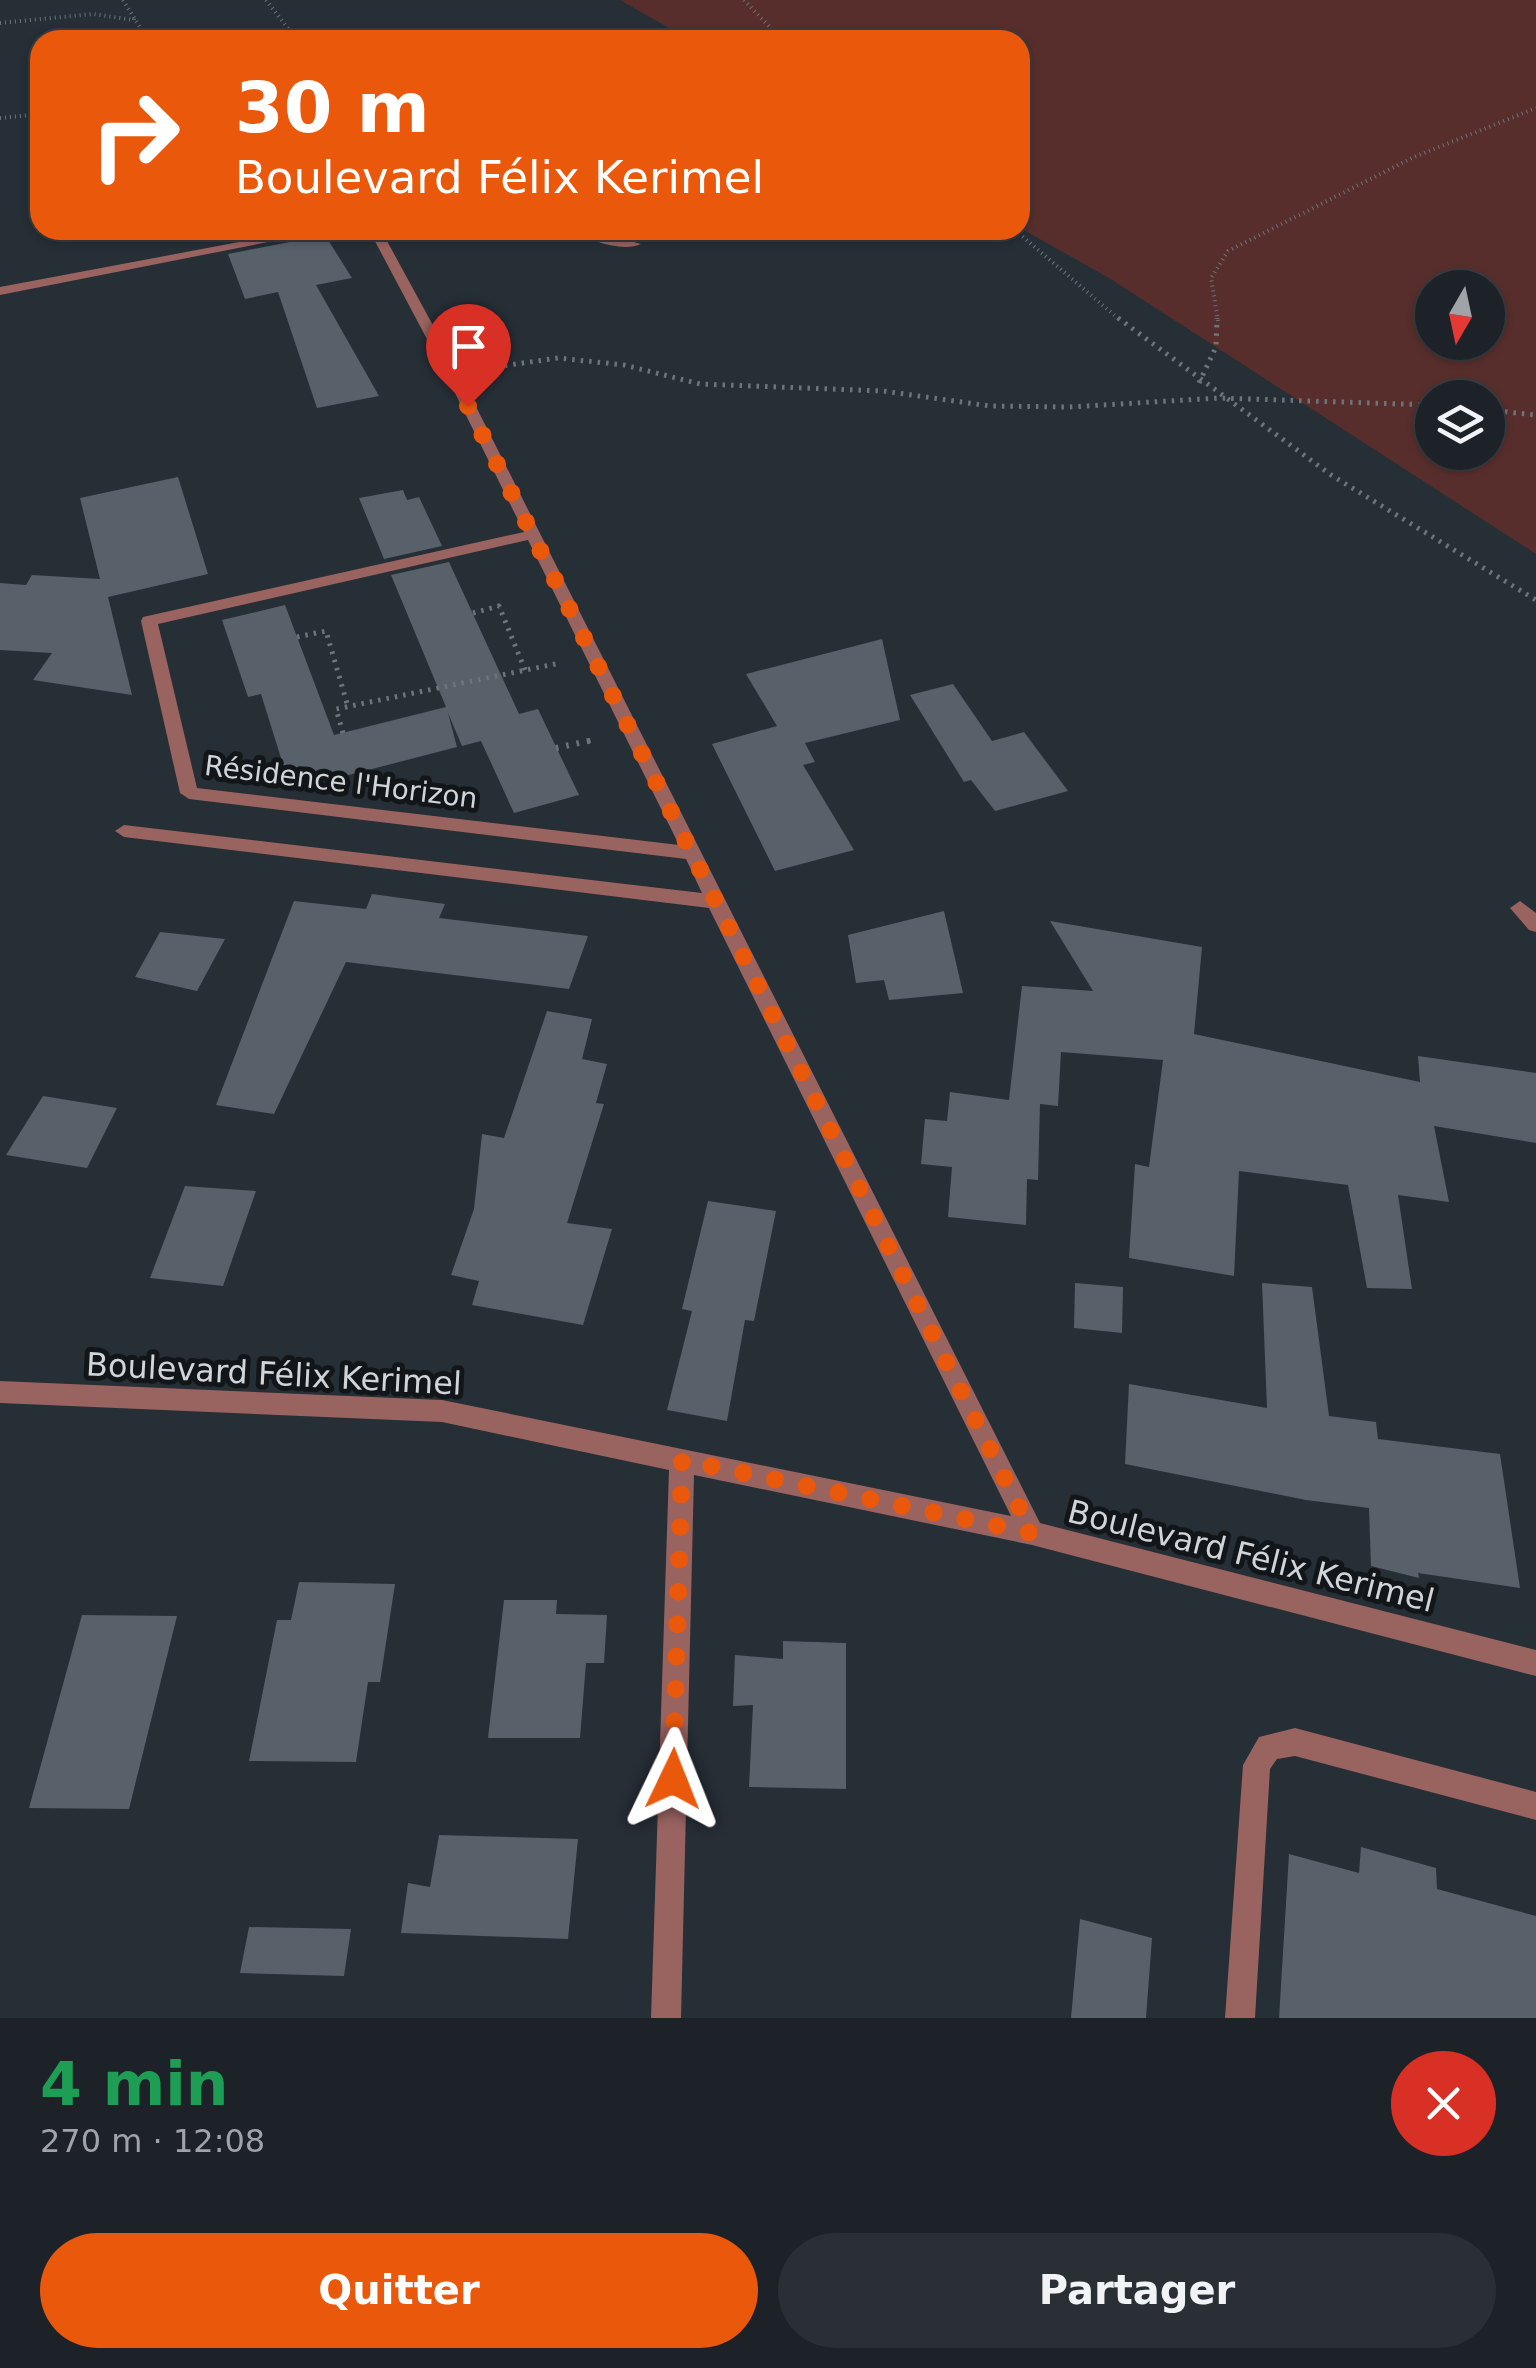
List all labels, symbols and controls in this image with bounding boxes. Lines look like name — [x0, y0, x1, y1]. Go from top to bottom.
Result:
text: 30 m — [235, 67, 430, 149]
icon: right — [70, 70, 200, 200]
text: Boulevard Félix Kerimel — [235, 151, 764, 204]
north arrow — [1415, 270, 1505, 360]
map controls — [1415, 270, 1505, 470]
pin — [426, 304, 511, 407]
icon: arrive — [441, 319, 496, 374]
button: layers — [1415, 380, 1505, 470]
street label: Résidence l'Horizon — [203, 749, 479, 815]
street label: Boulevard Félix Kerimel — [85, 1345, 463, 1403]
street label: Boulevard Félix Kerimel — [1064, 1492, 1438, 1620]
position arrow — [621, 1727, 725, 1831]
text: 4 min — [40, 2049, 228, 2119]
button: close — [1391, 2051, 1496, 2156]
text: 270 m · 12:08 — [40, 2122, 265, 2160]
button: Quitter — [40, 2233, 758, 2348]
button: Partager — [778, 2233, 1496, 2348]

